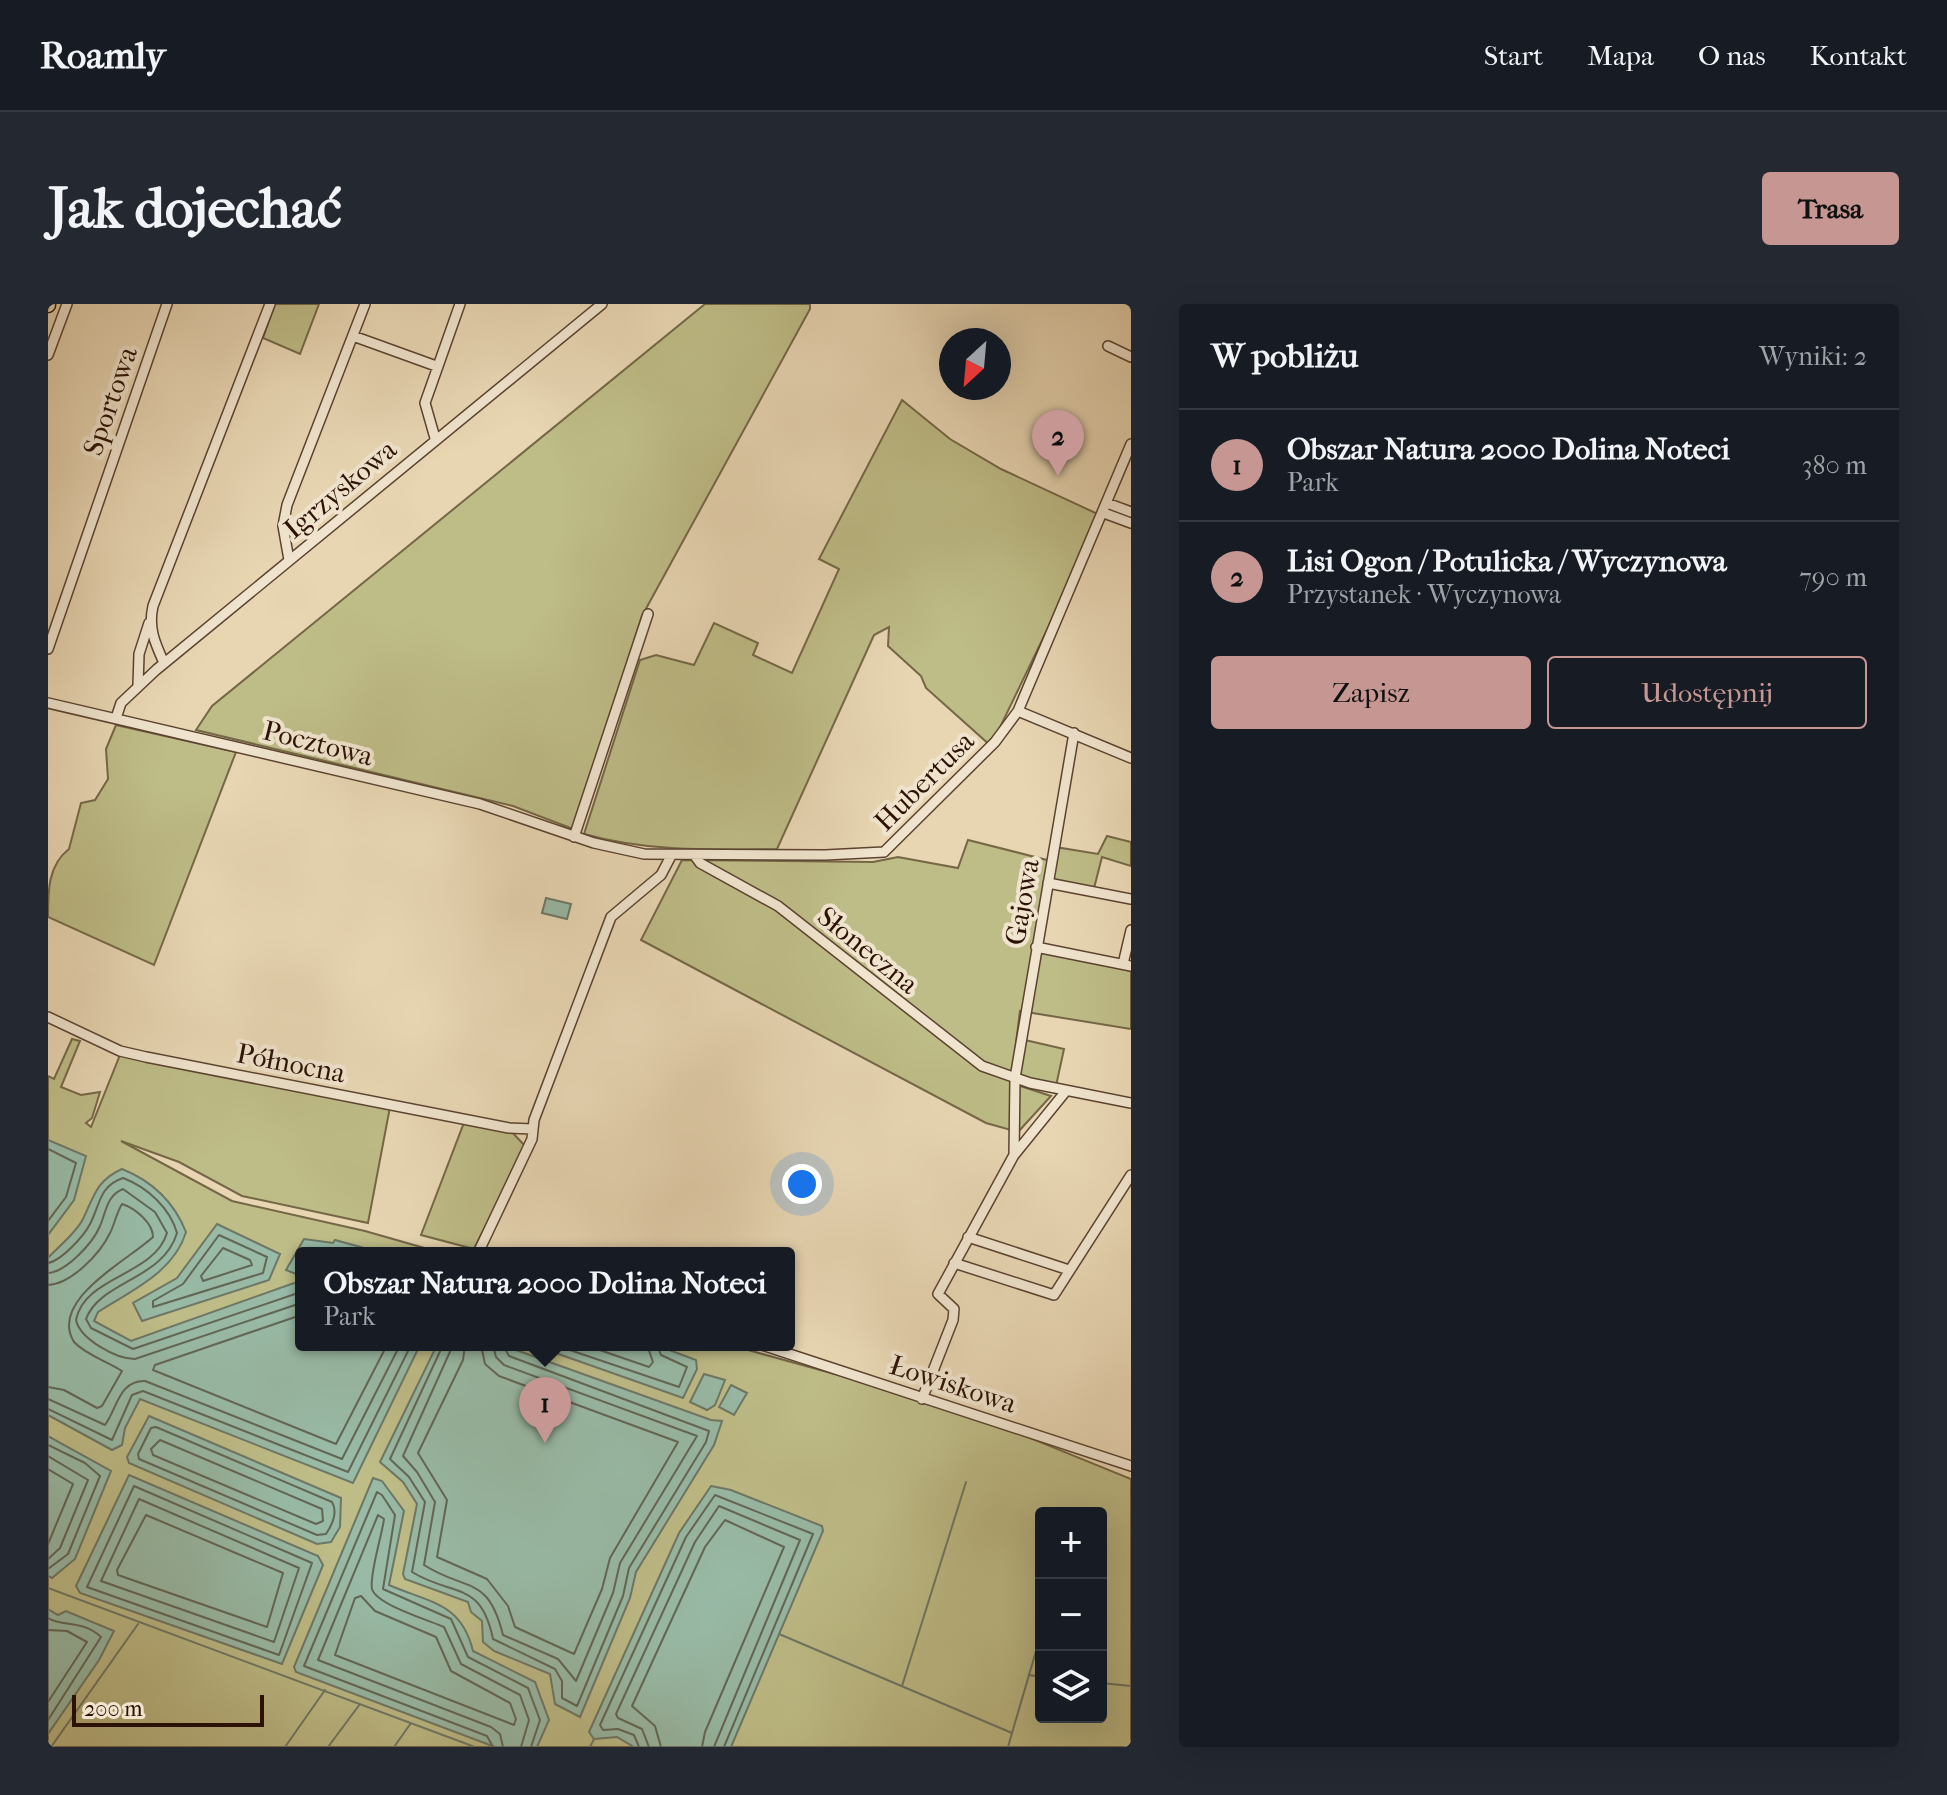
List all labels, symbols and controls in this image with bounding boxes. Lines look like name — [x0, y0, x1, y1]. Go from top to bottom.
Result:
text: Roamly — [40, 33, 166, 78]
text: Start — [1484, 39, 1543, 72]
text: Mapa — [1587, 39, 1654, 72]
text: O nas — [1698, 39, 1766, 72]
text: Kontakt — [1810, 39, 1907, 72]
button: Trasa — [1762, 172, 1899, 245]
text: Jak dojechać — [48, 176, 342, 241]
north arrow — [939, 328, 1011, 400]
text: W pobliżu — [1211, 336, 1358, 376]
street label: Sportowa — [76, 341, 144, 460]
text: Wyniki: 2 — [1759, 341, 1867, 372]
pin: 2 — [1032, 410, 1084, 476]
street label: Igrzyskowa — [277, 432, 404, 545]
text: Obszar Natura 2000 Dolina Noteci — [1287, 432, 1730, 467]
text: 1 — [1232, 450, 1242, 481]
text: 380 m — [1802, 450, 1867, 481]
text: Park — [1287, 467, 1339, 498]
text: Lisi Ogon / Potulicka / Wyczynowa — [1287, 544, 1727, 579]
text: 2 — [1230, 562, 1244, 593]
text: 790 m — [1799, 562, 1867, 593]
text: Przystanek · Wyczynowa — [1287, 579, 1561, 610]
button: Zapisz — [1211, 656, 1531, 729]
button: Udostępnij — [1547, 656, 1867, 729]
street label: Pocztowa — [260, 713, 377, 773]
street label: Hubertusa — [867, 724, 981, 838]
street label: Gajowa — [998, 855, 1046, 948]
street label: Słoneczna — [811, 899, 926, 1001]
street label: Północna — [234, 1036, 349, 1090]
your location — [782, 1164, 822, 1204]
popup — [295, 1247, 795, 1351]
text: Obszar Natura 2000 Dolina Noteci — [324, 1266, 766, 1301]
text: Park — [324, 1301, 375, 1332]
street label: Łowiskowa — [886, 1348, 1021, 1420]
pin: 1 — [519, 1377, 571, 1443]
map controls — [1035, 1507, 1107, 1723]
button: + — [1035, 1507, 1107, 1579]
button: − — [1035, 1579, 1107, 1651]
button: layers — [1035, 1651, 1107, 1723]
scale bar — [72, 1691, 264, 1727]
text: 200 m — [84, 1696, 143, 1722]

